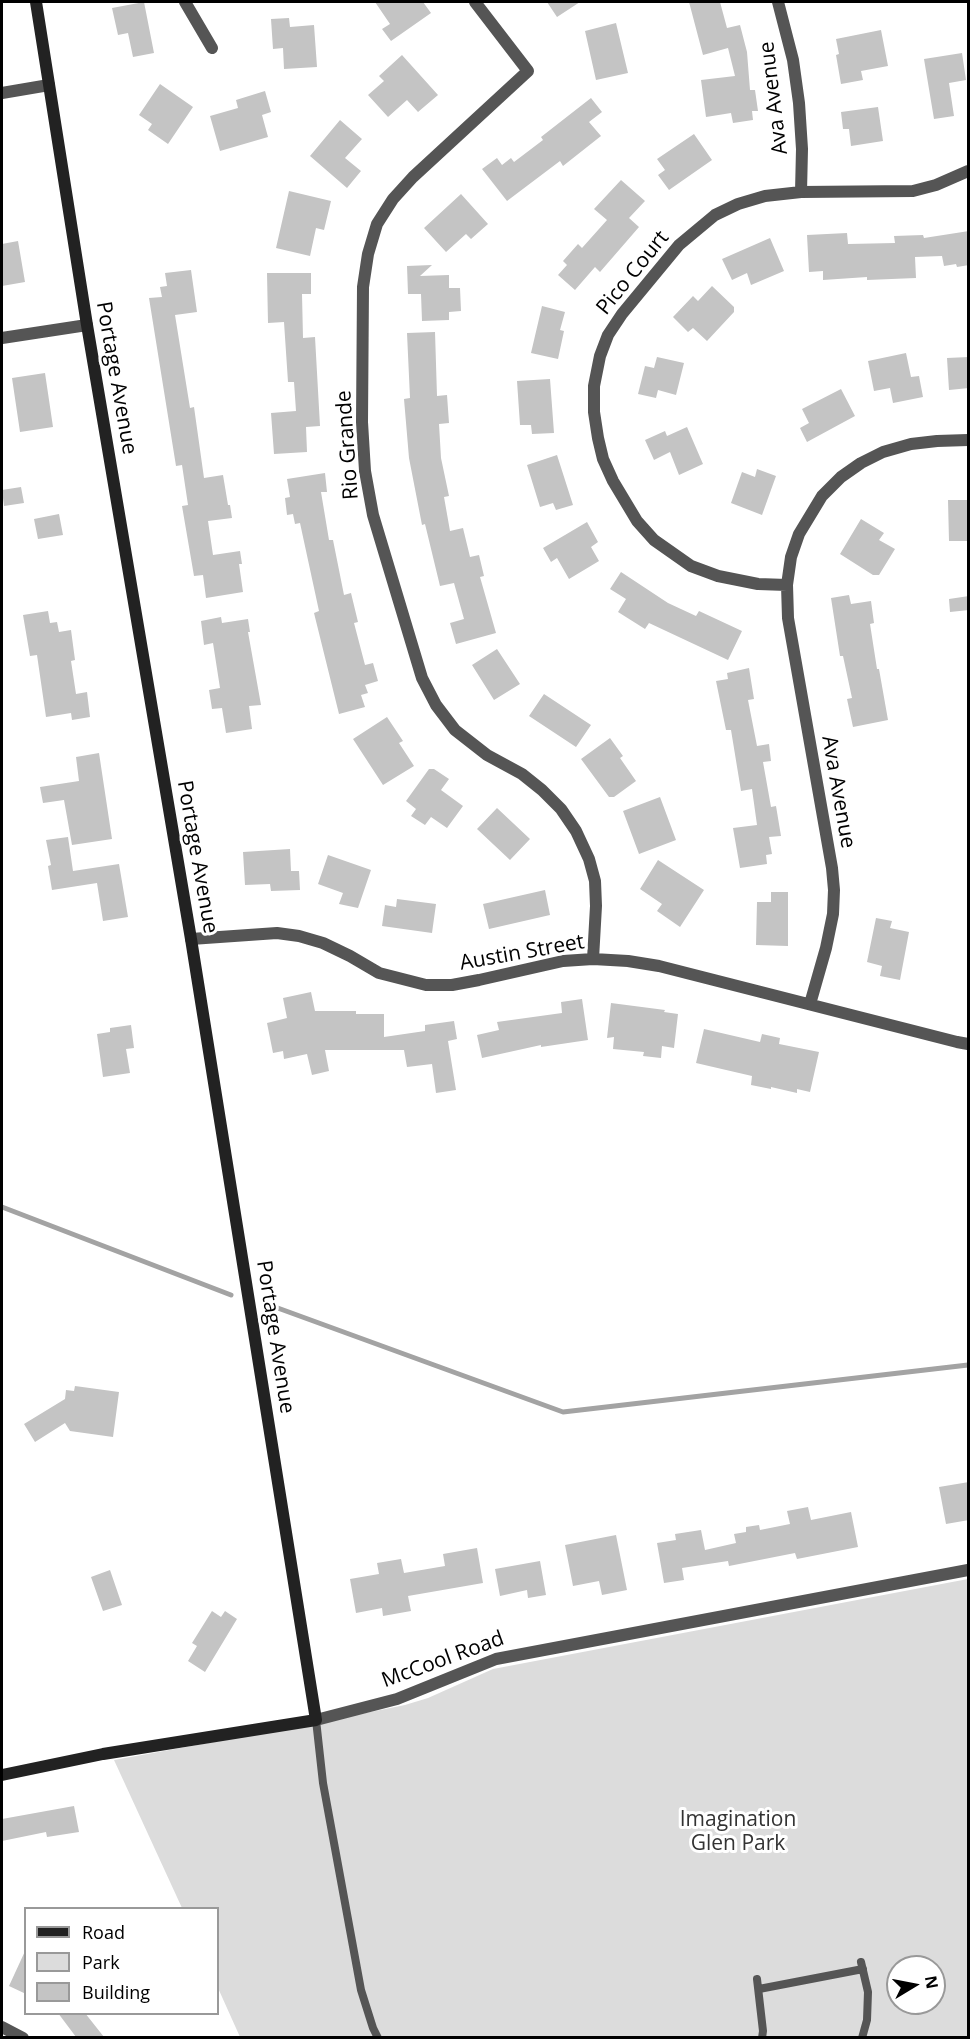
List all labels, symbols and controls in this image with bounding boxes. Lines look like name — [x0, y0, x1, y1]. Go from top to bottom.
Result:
street label: Ava Avenue — [755, 40, 793, 156]
street label: Pico Court — [591, 226, 675, 320]
street label: Portage Avenue — [90, 300, 142, 456]
street label: Rio Grande — [332, 390, 364, 500]
street label: Ava Avenue — [816, 734, 860, 850]
street label: Portage Avenue — [171, 779, 223, 935]
street label: Austin Street — [458, 930, 586, 976]
street label: Portage Avenue — [250, 1259, 300, 1415]
street label: McCool Road — [378, 1626, 508, 1694]
park label: Imagination Glen Park — [680, 1807, 796, 1857]
legend — [24, 1907, 219, 2015]
text: Road — [82, 1920, 125, 1944]
text: Park — [82, 1950, 120, 1974]
north arrow — [886, 1955, 946, 2015]
text: N — [920, 1974, 944, 1991]
text: Building — [82, 1980, 150, 2004]

